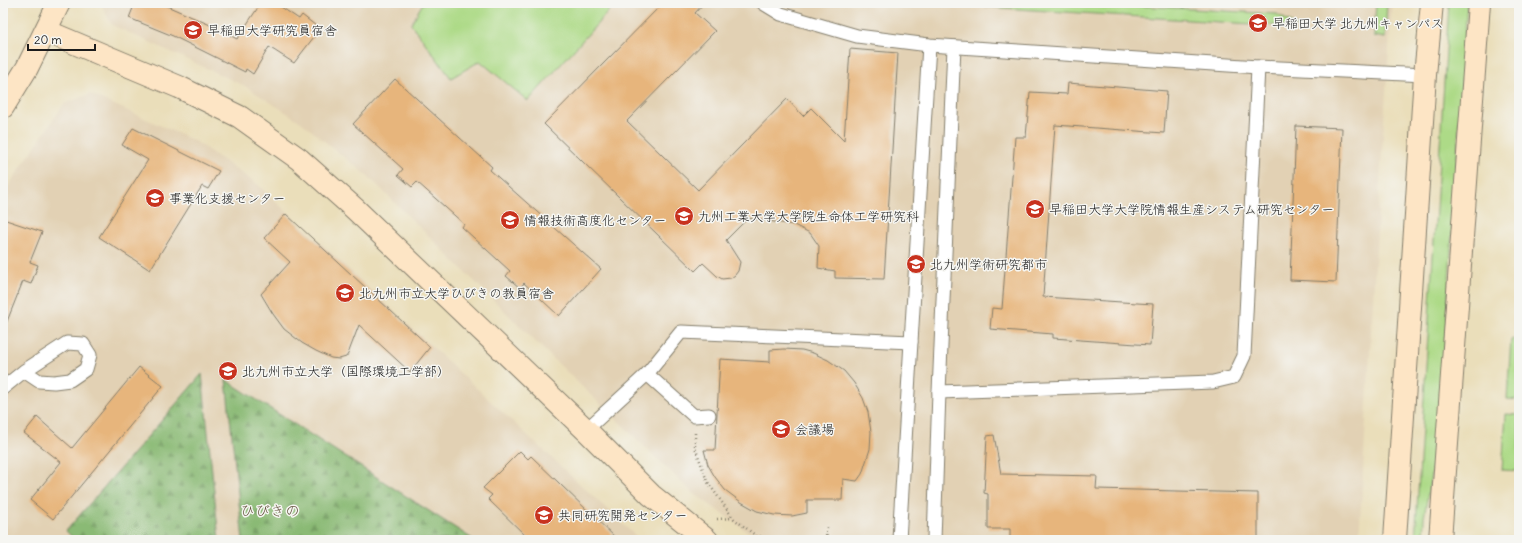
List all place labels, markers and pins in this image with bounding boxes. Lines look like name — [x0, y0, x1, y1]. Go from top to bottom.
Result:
school or university icon: 早稲田大学 北九州キャンパス — [1247, 12, 1269, 34]
place label: 早稲田大学 北九州キャンパス — [1272, 15, 1444, 32]
school or university icon: 早稲田大学研究員宿舎 — [182, 19, 204, 41]
place label: 早稲田大学研究員宿舎 — [207, 22, 337, 39]
school or university icon: 事業化支援センター — [144, 187, 166, 209]
place label: 事業化支援センター — [169, 190, 285, 207]
school or university icon: 早稲田大学大学院情報生産システム研究センター — [1024, 198, 1046, 220]
place label: 早稲田大学大学院情報生産システム研究センター — [1049, 201, 1334, 218]
school or university icon: 九州工業大学大学院生命体工学研究科 — [673, 205, 695, 227]
place label: 九州工業大学大学院生命体工学研究科 — [698, 208, 919, 225]
school or university icon: 情報技術高度化センター — [499, 209, 521, 231]
place label: 情報技術高度化センター — [524, 212, 666, 229]
school or university icon: 北九州学術研究都市 — [905, 253, 927, 275]
place label: 北九州学術研究都市 — [930, 256, 1047, 273]
school or university icon: 北九州市立大学ひびきの教員宿舎 — [334, 282, 356, 304]
place label: 北九州市立大学ひびきの教員宿舎 — [359, 285, 554, 302]
school or university icon: 北九州市立大学（国際環境工学部） — [217, 360, 239, 382]
place label: 北九州市立大学（国際環境工学部） — [242, 363, 450, 380]
school or university icon: 会議場 — [770, 418, 792, 440]
place label: 会議場 — [795, 421, 834, 438]
school or university icon: 共同研究開発センター — [533, 504, 555, 526]
place label: 共同研究開発センター — [558, 507, 687, 524]

